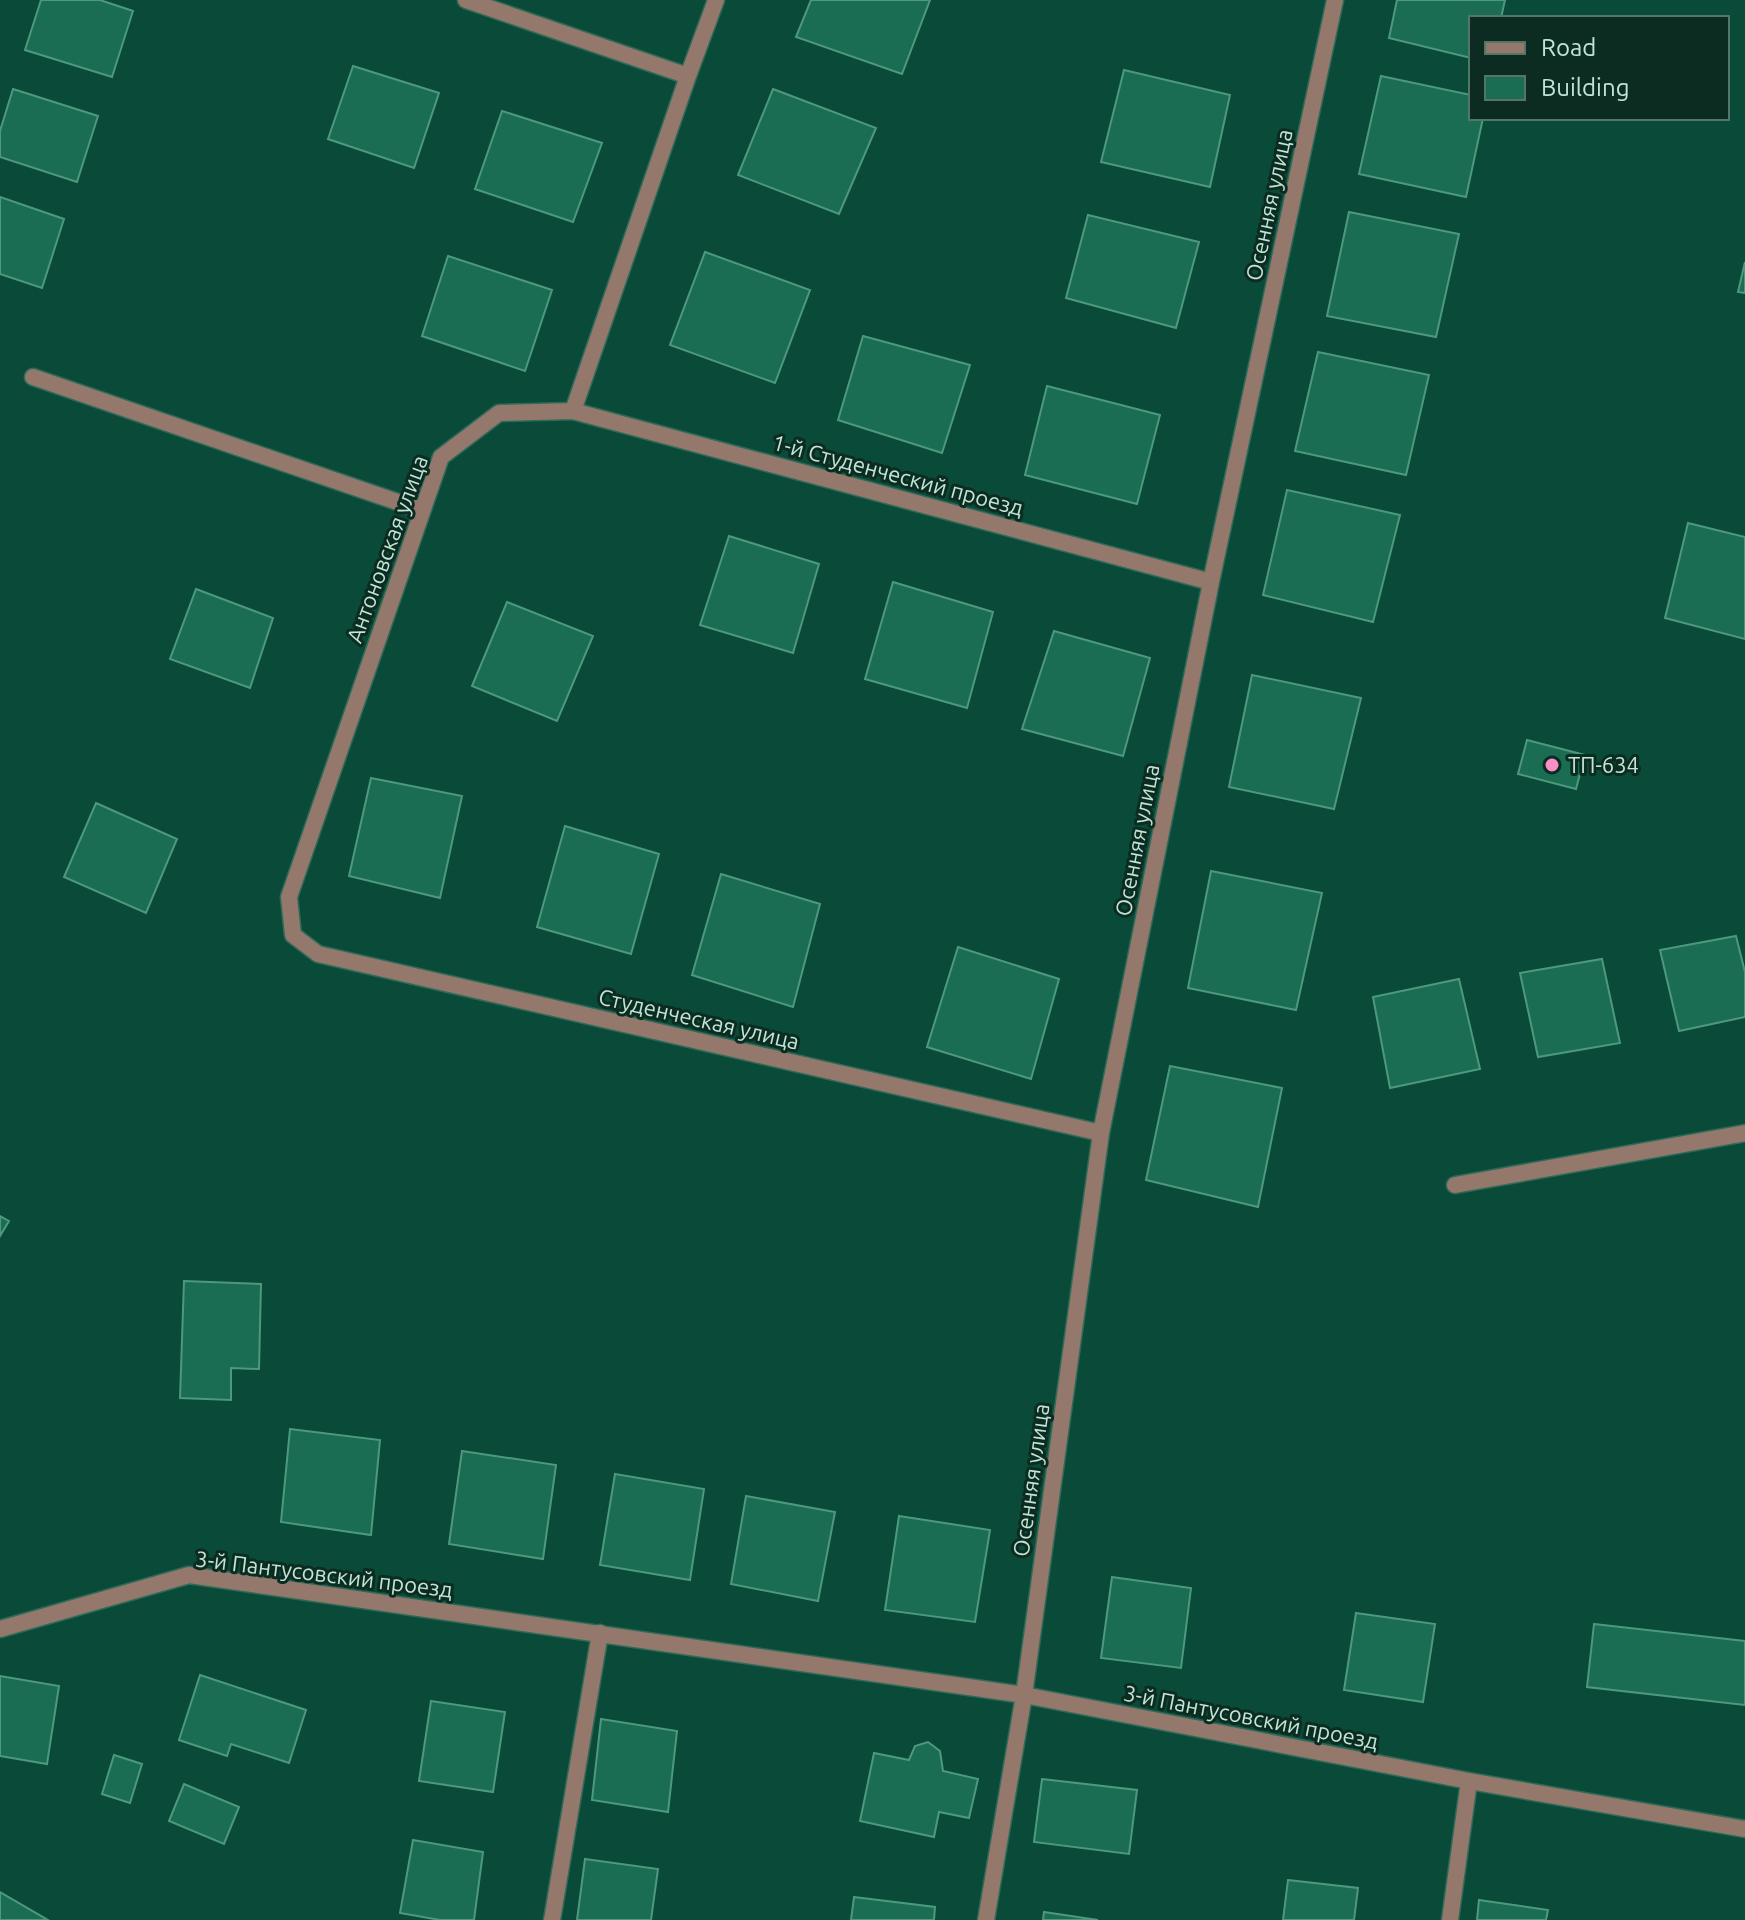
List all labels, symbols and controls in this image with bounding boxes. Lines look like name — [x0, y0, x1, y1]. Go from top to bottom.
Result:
legend — [1469, 16, 1729, 120]
text: Road — [1541, 34, 1596, 61]
text: Building — [1541, 74, 1629, 101]
street label: Осенняя улица — [1240, 127, 1297, 283]
street label: 1-й Студенческий проезд — [770, 429, 1026, 520]
street label: Антоновская улица — [341, 452, 432, 646]
place label: ТП-634 — [1568, 752, 1639, 777]
marker: ТП-634 — [1543, 756, 1561, 774]
street label: Осенняя улица — [1110, 762, 1163, 918]
street label: Студенческая улица — [596, 983, 802, 1054]
street label: Осенняя улица — [1007, 1402, 1054, 1558]
street label: 3-й Пантусовский проезд — [194, 1545, 454, 1602]
street label: 3-й Пантусовский проезд — [1122, 1680, 1381, 1753]

